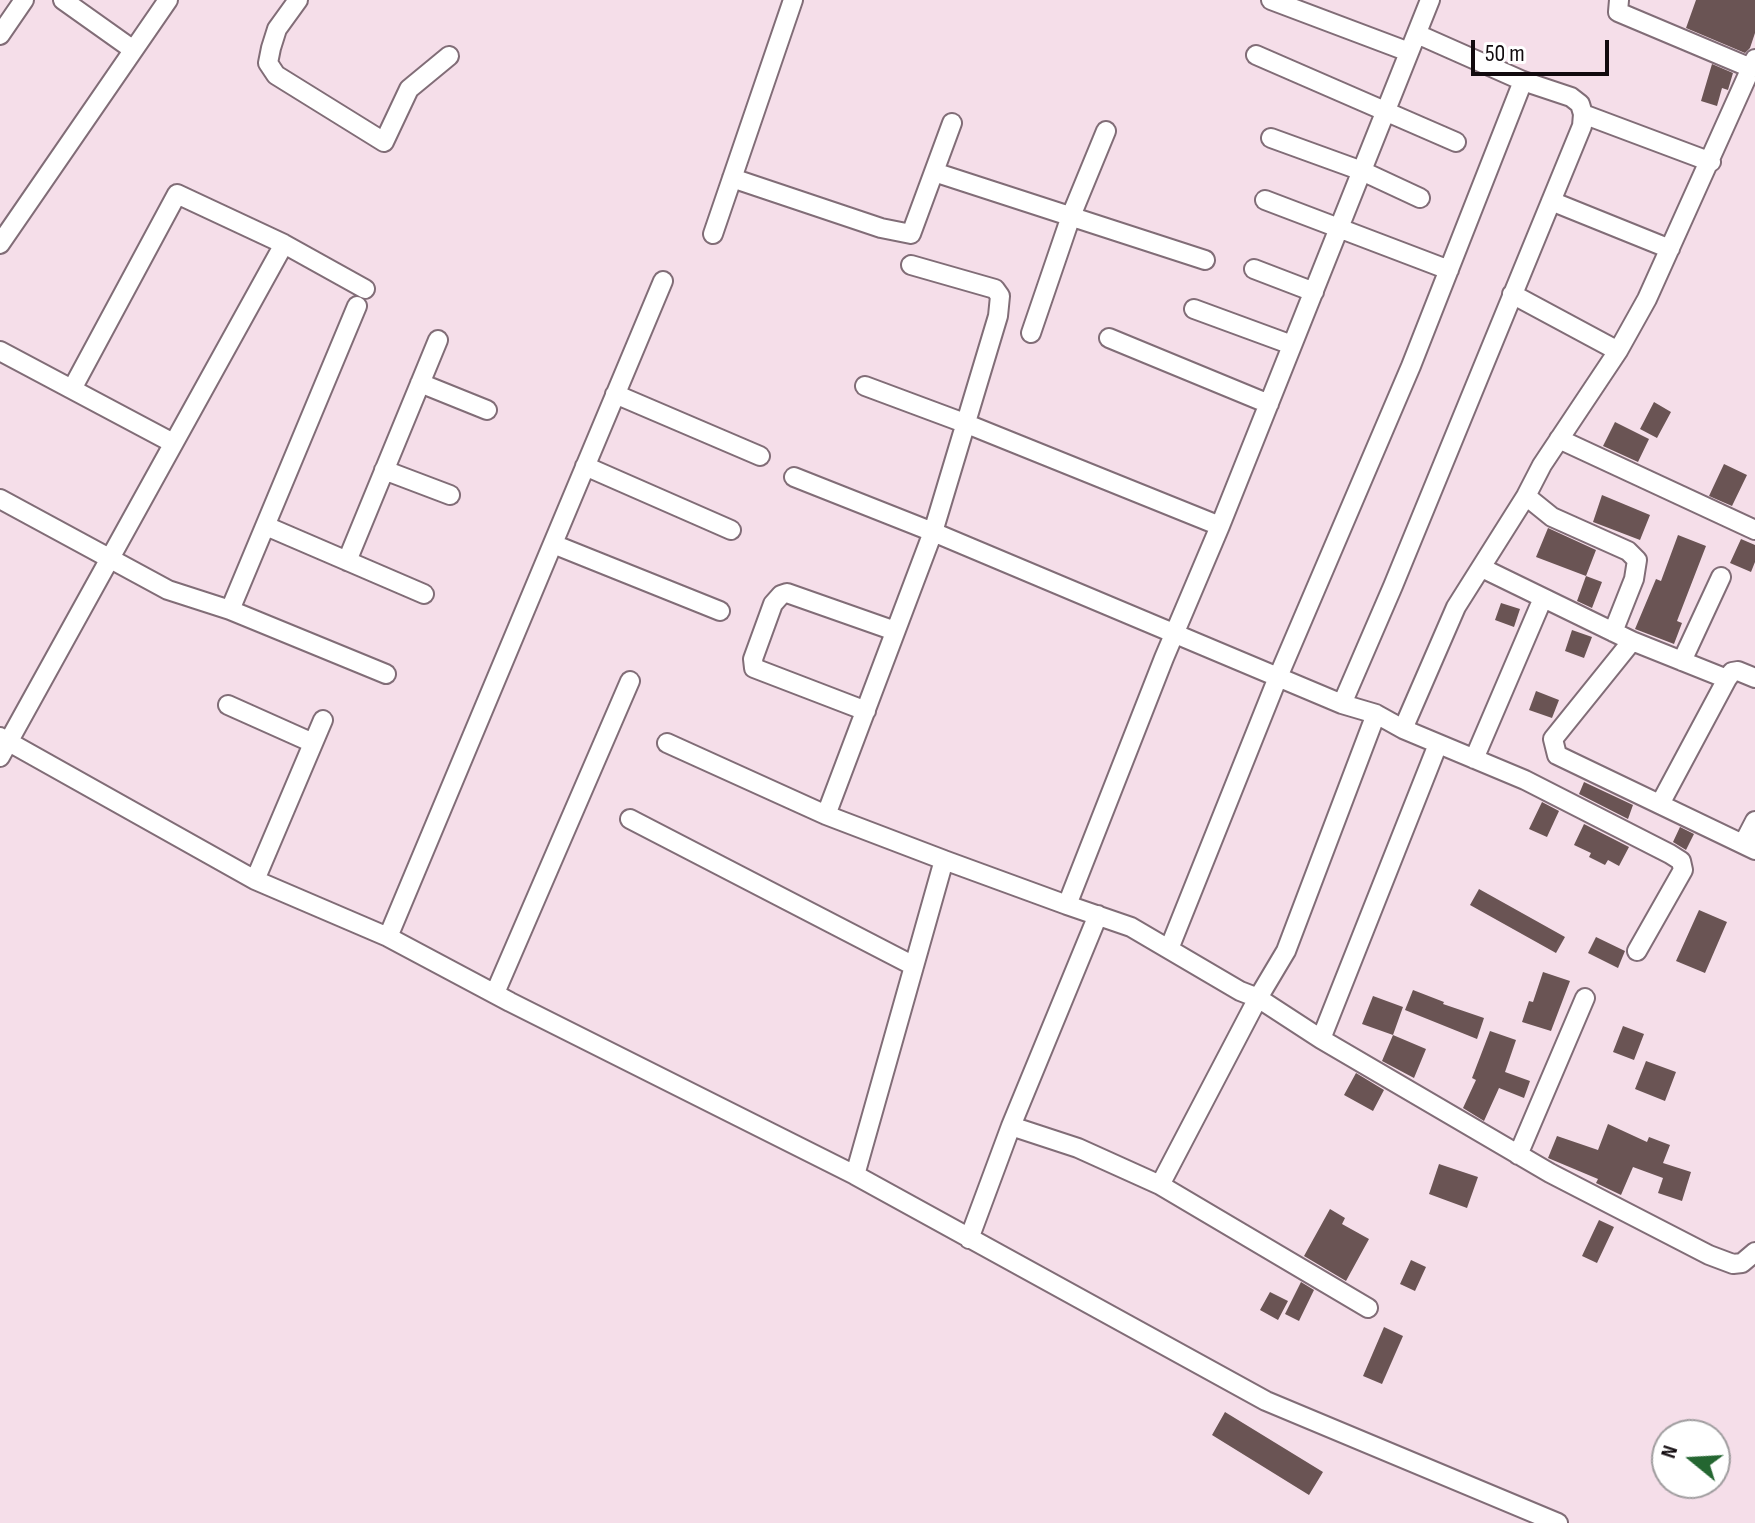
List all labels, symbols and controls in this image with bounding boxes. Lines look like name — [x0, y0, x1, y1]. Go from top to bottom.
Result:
scale bar — [1475, 24, 1613, 74]
text: 50 m — [1485, 39, 1525, 68]
north arrow — [1651, 1419, 1731, 1499]
text: N — [1655, 1442, 1684, 1462]

